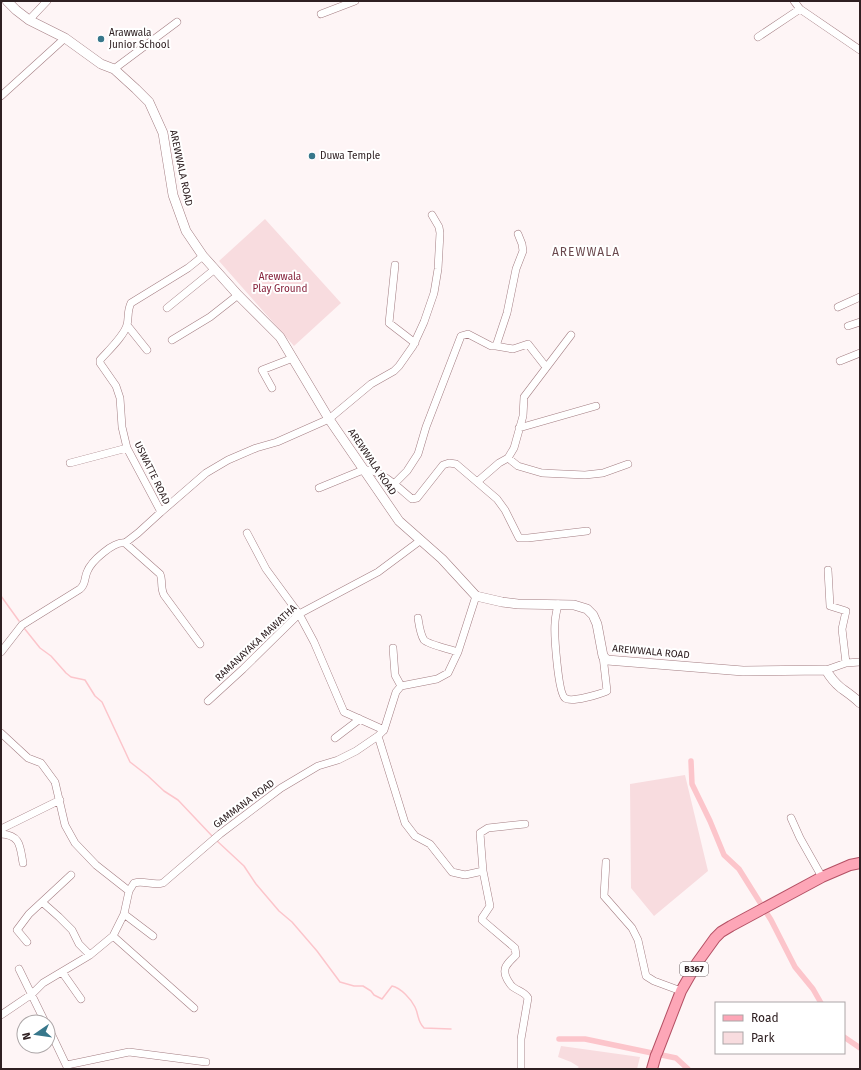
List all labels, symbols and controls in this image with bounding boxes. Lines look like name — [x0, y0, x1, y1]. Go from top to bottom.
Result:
place label: Arawwala Junior School — [109, 27, 170, 51]
marker: Arawwala Junior School — [96, 34, 106, 44]
street label: AREWWALA ROAD — [167, 129, 195, 207]
place label: Duwa Temple — [320, 150, 380, 162]
marker: Duwa Temple — [307, 151, 317, 161]
district label: AREWWALA — [552, 245, 620, 259]
park label: Arewwala Play Ground — [253, 271, 307, 295]
street label: AREWWALA ROAD — [345, 426, 399, 498]
street label: USWATTE ROAD — [132, 440, 172, 506]
street label: RAMANAYAKA MAWATHA — [213, 602, 299, 684]
street label: AREWWALA ROAD — [612, 643, 690, 661]
street label: GAMMANA ROAD — [211, 777, 277, 831]
road number: B367 — [680, 962, 708, 976]
legend — [715, 1002, 845, 1054]
text: Road — [751, 1011, 779, 1025]
north arrow — [16, 1014, 56, 1054]
text: N — [20, 1031, 34, 1041]
text: Park — [751, 1031, 775, 1045]

